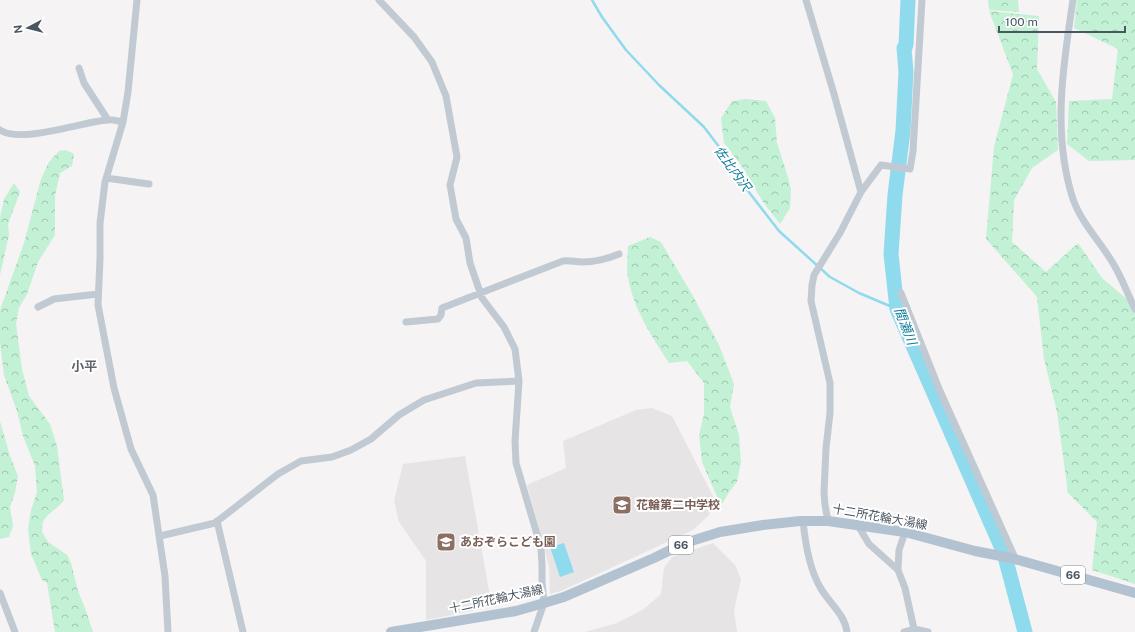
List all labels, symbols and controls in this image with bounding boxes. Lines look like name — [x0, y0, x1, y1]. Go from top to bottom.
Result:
north arrow — [8, 8, 48, 48]
scale bar — [999, 8, 1125, 34]
text: 100 m — [1005, 15, 1038, 29]
text: N — [12, 24, 25, 34]
water label: 佐比内沢 — [711, 143, 755, 195]
water label: 間瀬川 — [892, 305, 920, 349]
district label: 小平 — [71, 359, 97, 374]
school or university icon: 花輪第二中学校 — [611, 494, 633, 516]
place label: 花輪第二中学校 — [636, 498, 720, 512]
street label: 十二所花輪大湯線 — [832, 502, 928, 532]
school or university icon: あおぞらこども園 — [435, 531, 457, 553]
place label: あおぞらこども園 — [460, 535, 556, 549]
road number: 66 — [669, 536, 693, 554]
road number: 66 — [1061, 566, 1085, 584]
street label: 十二所花輪大湯線 — [448, 582, 544, 616]

